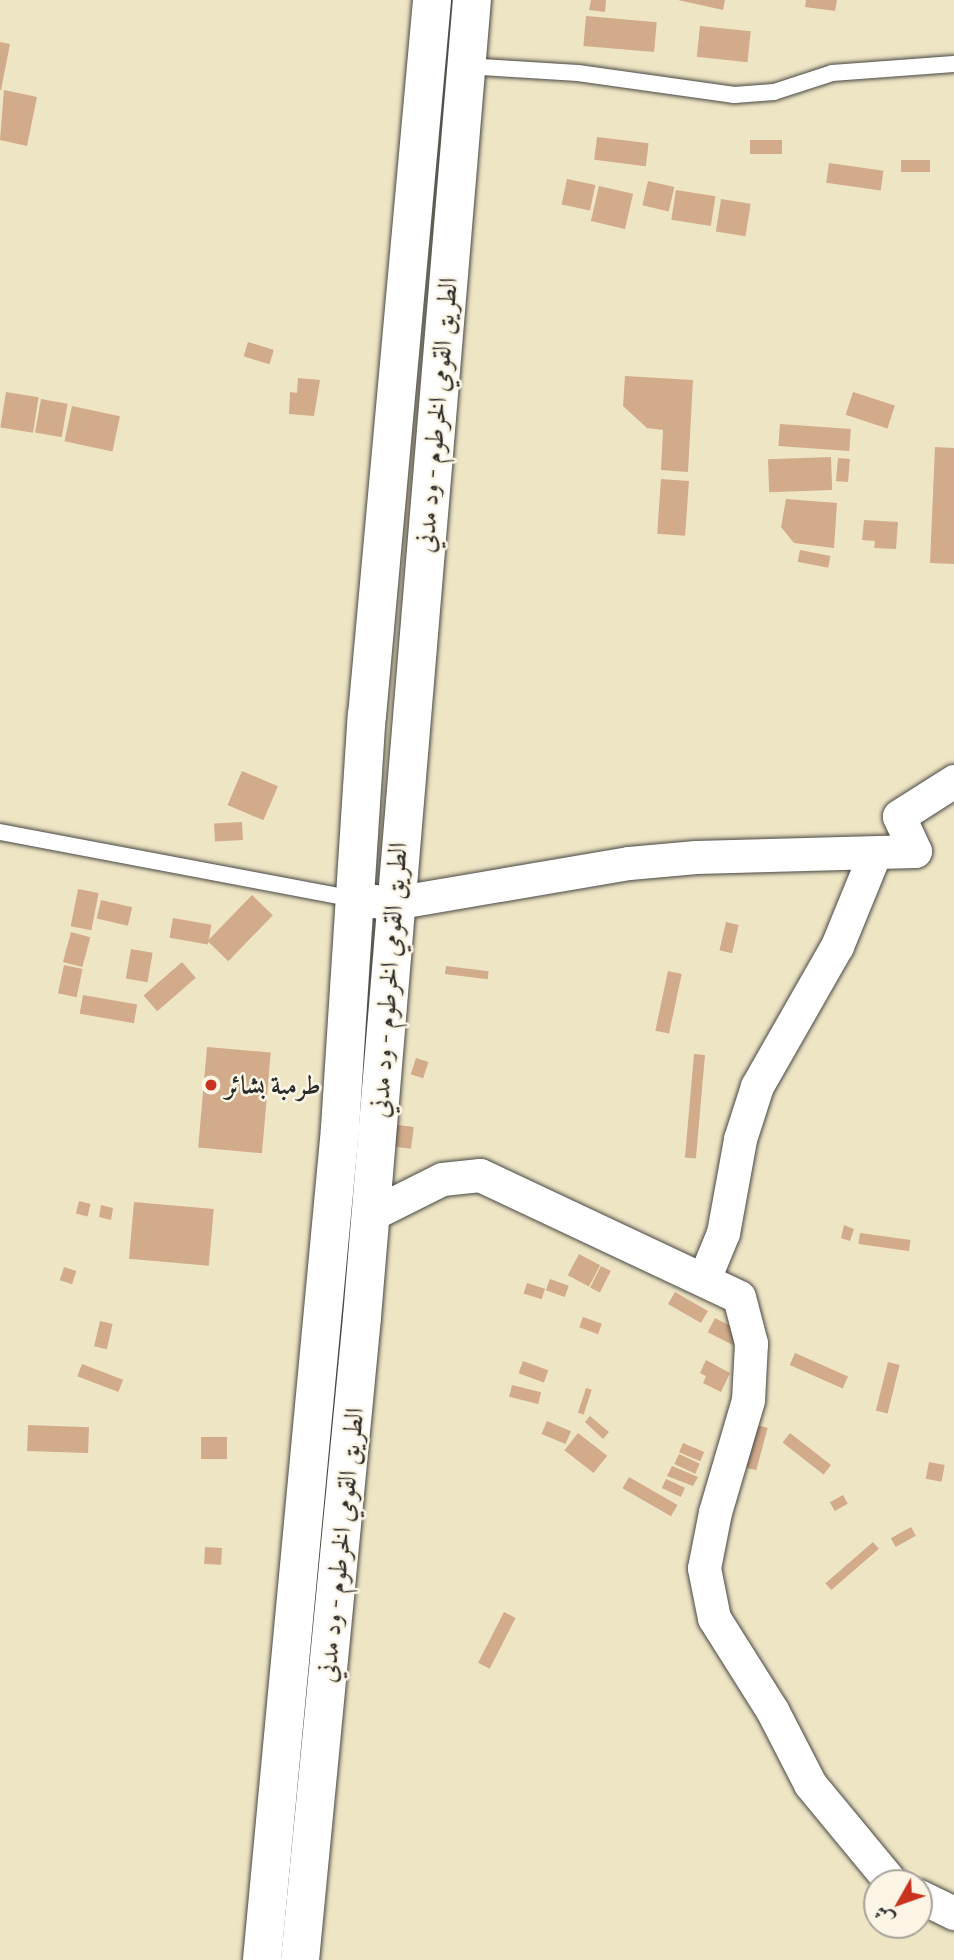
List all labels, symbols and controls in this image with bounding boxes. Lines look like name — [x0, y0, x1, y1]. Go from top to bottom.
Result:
street label: الطريق القومي الخرطوم - ود مدني — [408, 276, 464, 554]
street label: الطريق القومي الخرطوم - ود مدني — [363, 841, 413, 1119]
place label: طرمبة بشائر — [225, 1069, 321, 1101]
marker: طرمبة بشائر — [203, 1077, 219, 1093]
street label: الطريق القومي الخرطوم - ود مدني — [310, 1406, 370, 1684]
north arrow — [863, 1869, 933, 1939]
text: ش — [867, 1900, 900, 1932]

